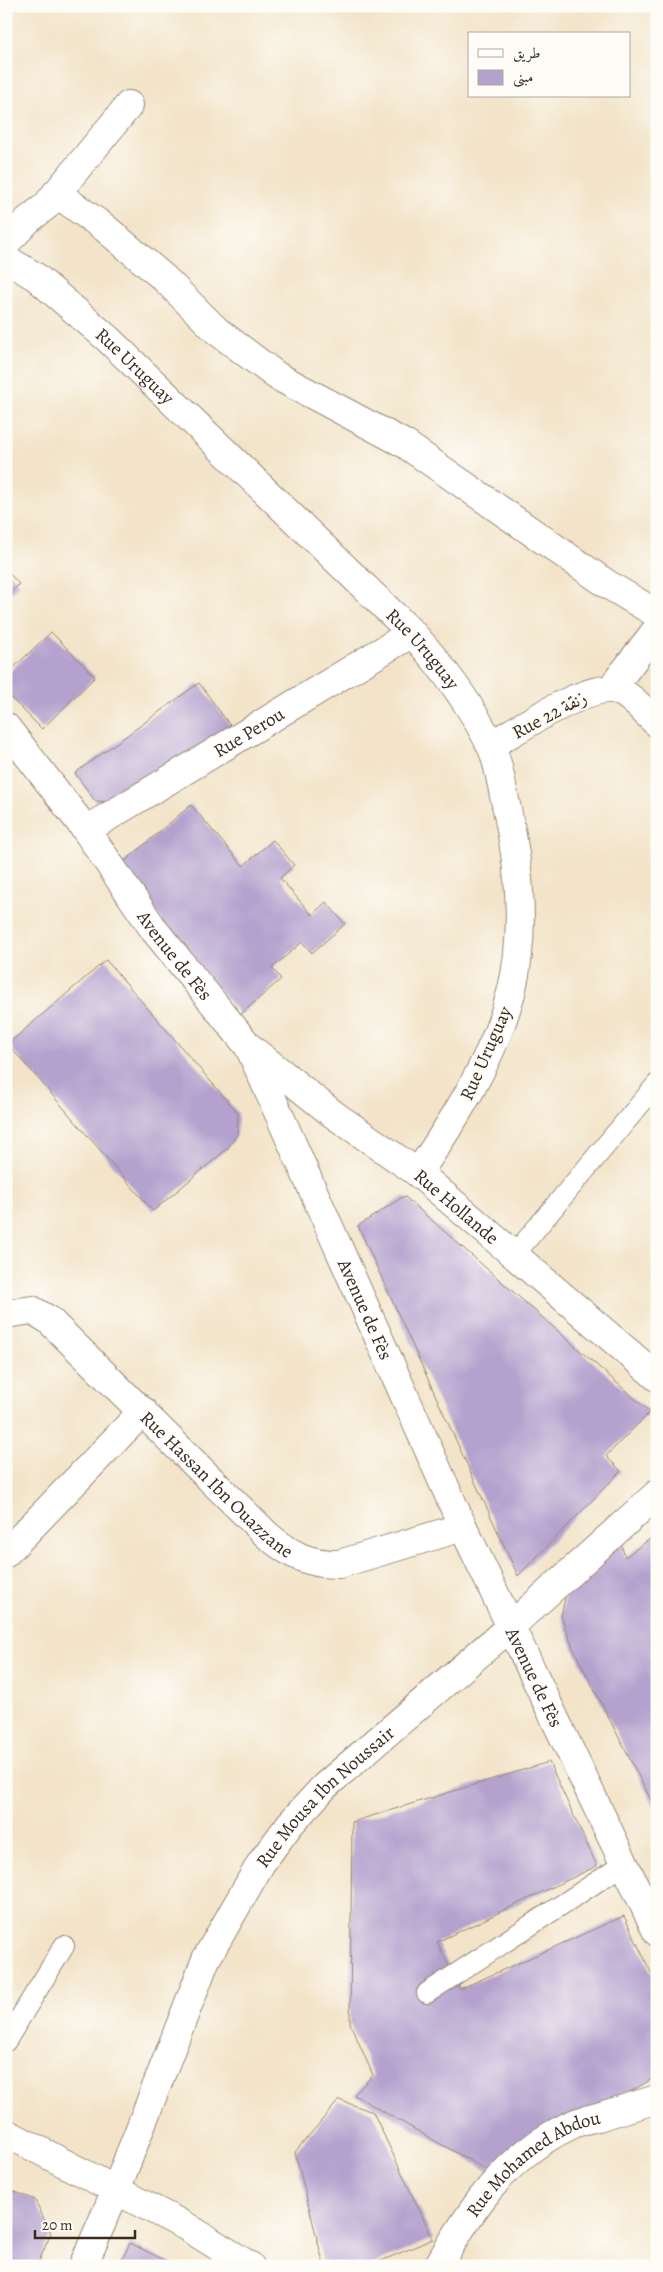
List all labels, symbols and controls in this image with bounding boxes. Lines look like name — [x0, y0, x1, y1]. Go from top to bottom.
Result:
legend — [468, 32, 630, 98]
text: طريق — [513, 43, 540, 63]
text: مبنى — [513, 67, 533, 88]
street label: Rue Uruguay — [90, 322, 180, 411]
street label: Rue Uruguay — [380, 603, 466, 695]
street label: Rue 22 زنقة — [508, 684, 591, 745]
street label: Rue Perou — [209, 701, 290, 764]
street label: Avenue de Fès — [130, 905, 218, 1006]
street label: Rue Uruguay — [454, 1002, 518, 1105]
street label: Rue Hollande — [408, 1163, 504, 1251]
street label: Avenue de Fès — [331, 1254, 399, 1364]
street label: Rue Hassan Ibn Ouazzane — [134, 1405, 298, 1565]
street label: Avenue de Fès — [499, 1622, 569, 1732]
street label: Rue Mousa Ibn Noussair — [250, 1720, 400, 1873]
street label: Rue Mohamed Abdou — [460, 2105, 604, 2222]
scale bar — [35, 2207, 135, 2239]
text: 20 m — [42, 2215, 73, 2235]

